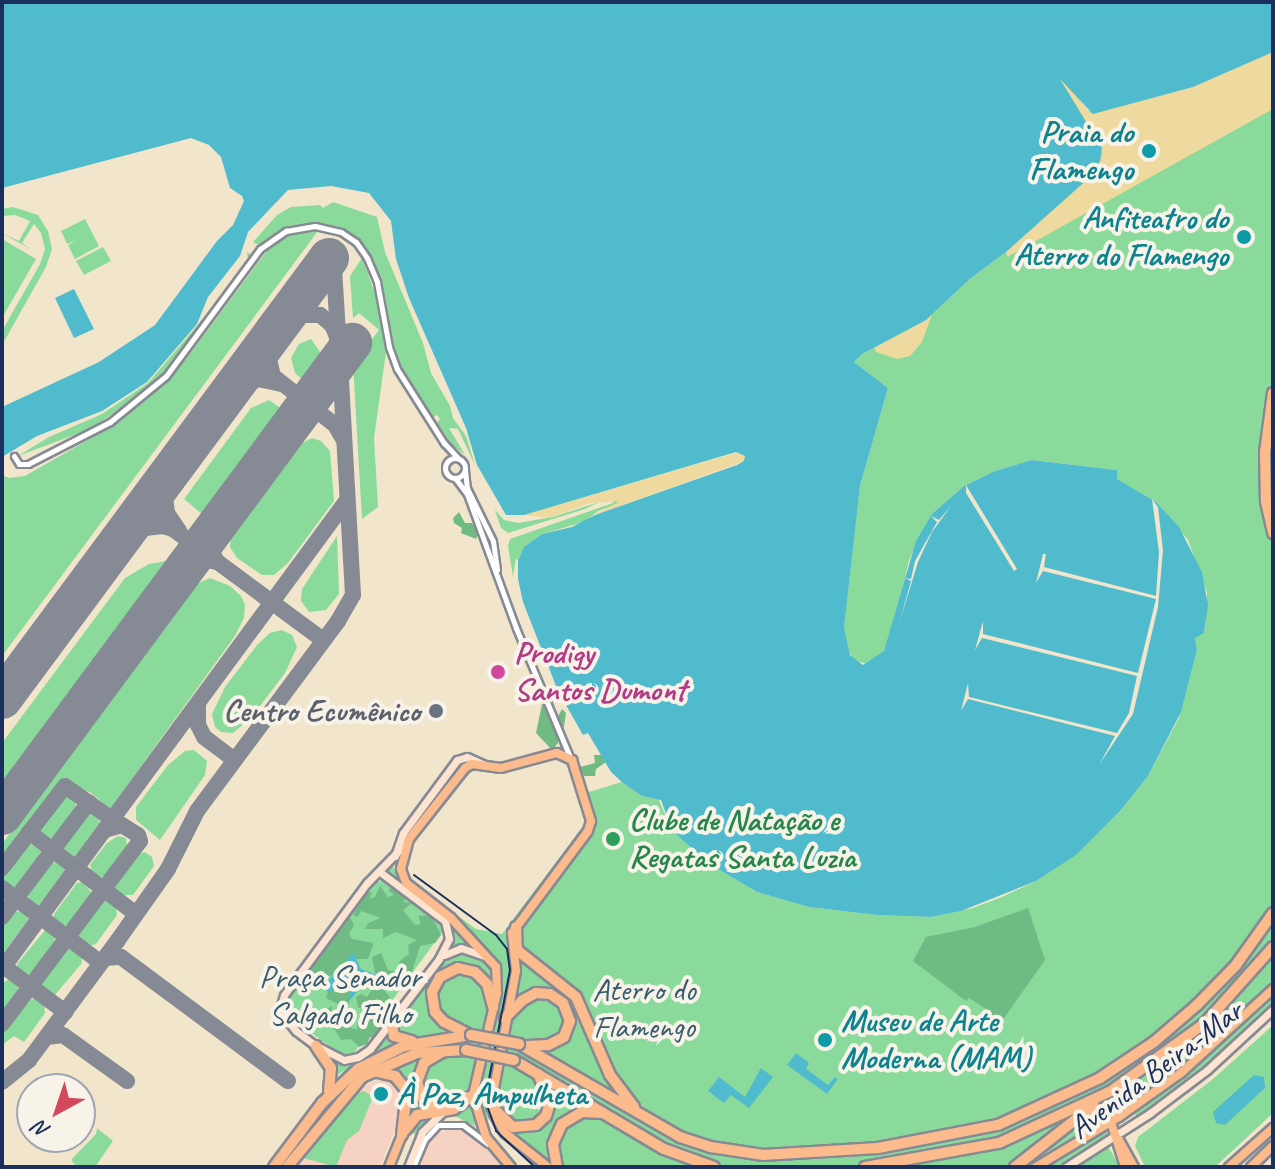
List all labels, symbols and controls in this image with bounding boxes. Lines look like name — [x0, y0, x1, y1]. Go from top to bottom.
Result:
place label: Praia do Flamengo — [1029, 114, 1133, 189]
marker: Praia do Flamengo — [1140, 142, 1158, 160]
place label: Anfiteatro do Aterro do Flamengo — [1012, 200, 1228, 275]
marker: Anfiteatro do Aterro do Flamengo — [1235, 228, 1253, 246]
place label: Prodigy Santos Dumont — [514, 635, 685, 710]
marker: Prodigy Santos Dumont — [489, 663, 507, 681]
place label: Centro Ecumênico — [223, 692, 420, 730]
marker: Centro Ecumênico — [427, 702, 445, 720]
place label: Clube de Natação e Regatas Santa Luzia — [629, 802, 855, 877]
marker: Clube de Natação e Regatas Santa Luzia — [604, 830, 622, 848]
park label: Praça Senador Salgado Filho — [259, 959, 421, 1034]
park label: Aterro do Flamengo — [592, 972, 696, 1047]
street label: Avenida Beira-Mar — [1062, 992, 1250, 1148]
place label: Museu de Arte Moderna (MAM) — [841, 1003, 1031, 1078]
marker: Museu de Arte Moderna (MAM) — [816, 1031, 834, 1049]
north arrow — [16, 1073, 96, 1153]
place label: À Paz, Ampulheta — [397, 1075, 587, 1113]
marker: À Paz, Ampulheta — [372, 1085, 390, 1103]
text: N — [28, 1115, 56, 1145]

